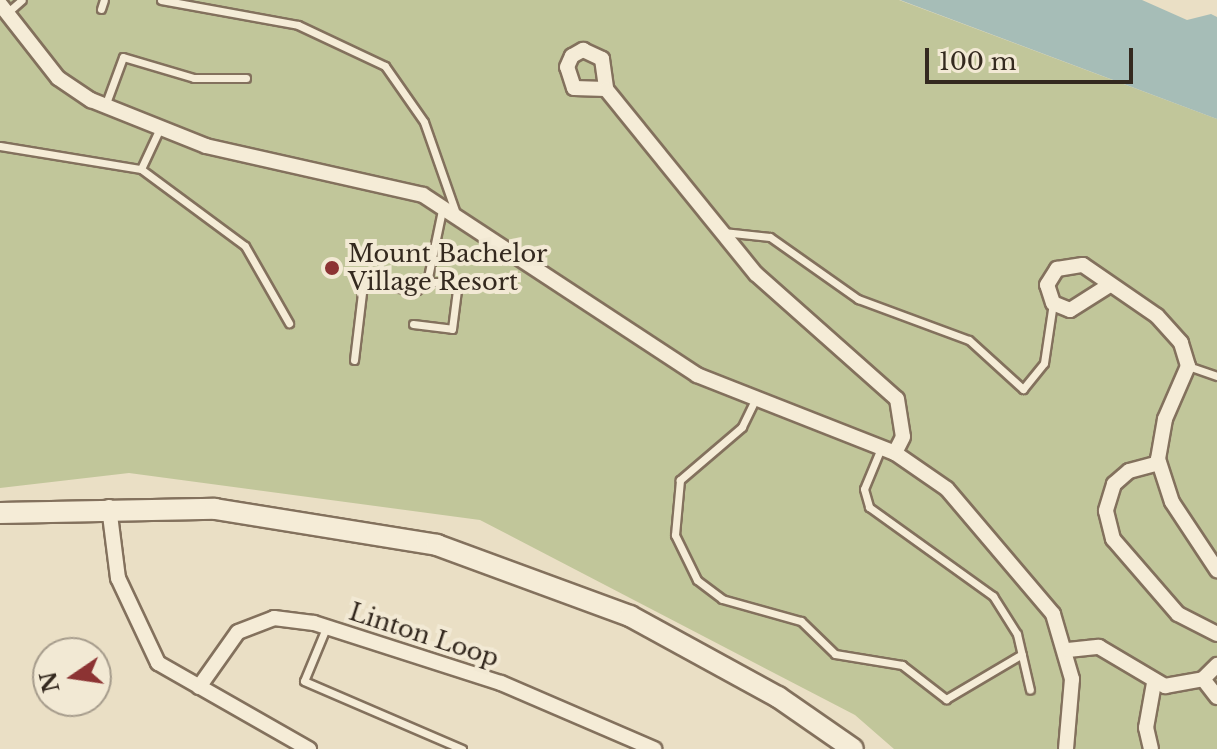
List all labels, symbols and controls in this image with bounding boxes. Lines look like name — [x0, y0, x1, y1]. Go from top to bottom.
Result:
scale bar — [929, 32, 1137, 82]
text: 100 m — [939, 47, 1017, 76]
place label: Mount Bachelor Village Resort — [348, 240, 548, 296]
marker: Mount Bachelor Village Resort — [323, 259, 341, 277]
street label: Linton Loop — [346, 597, 502, 673]
north arrow — [32, 637, 112, 717]
text: N — [35, 669, 66, 695]

